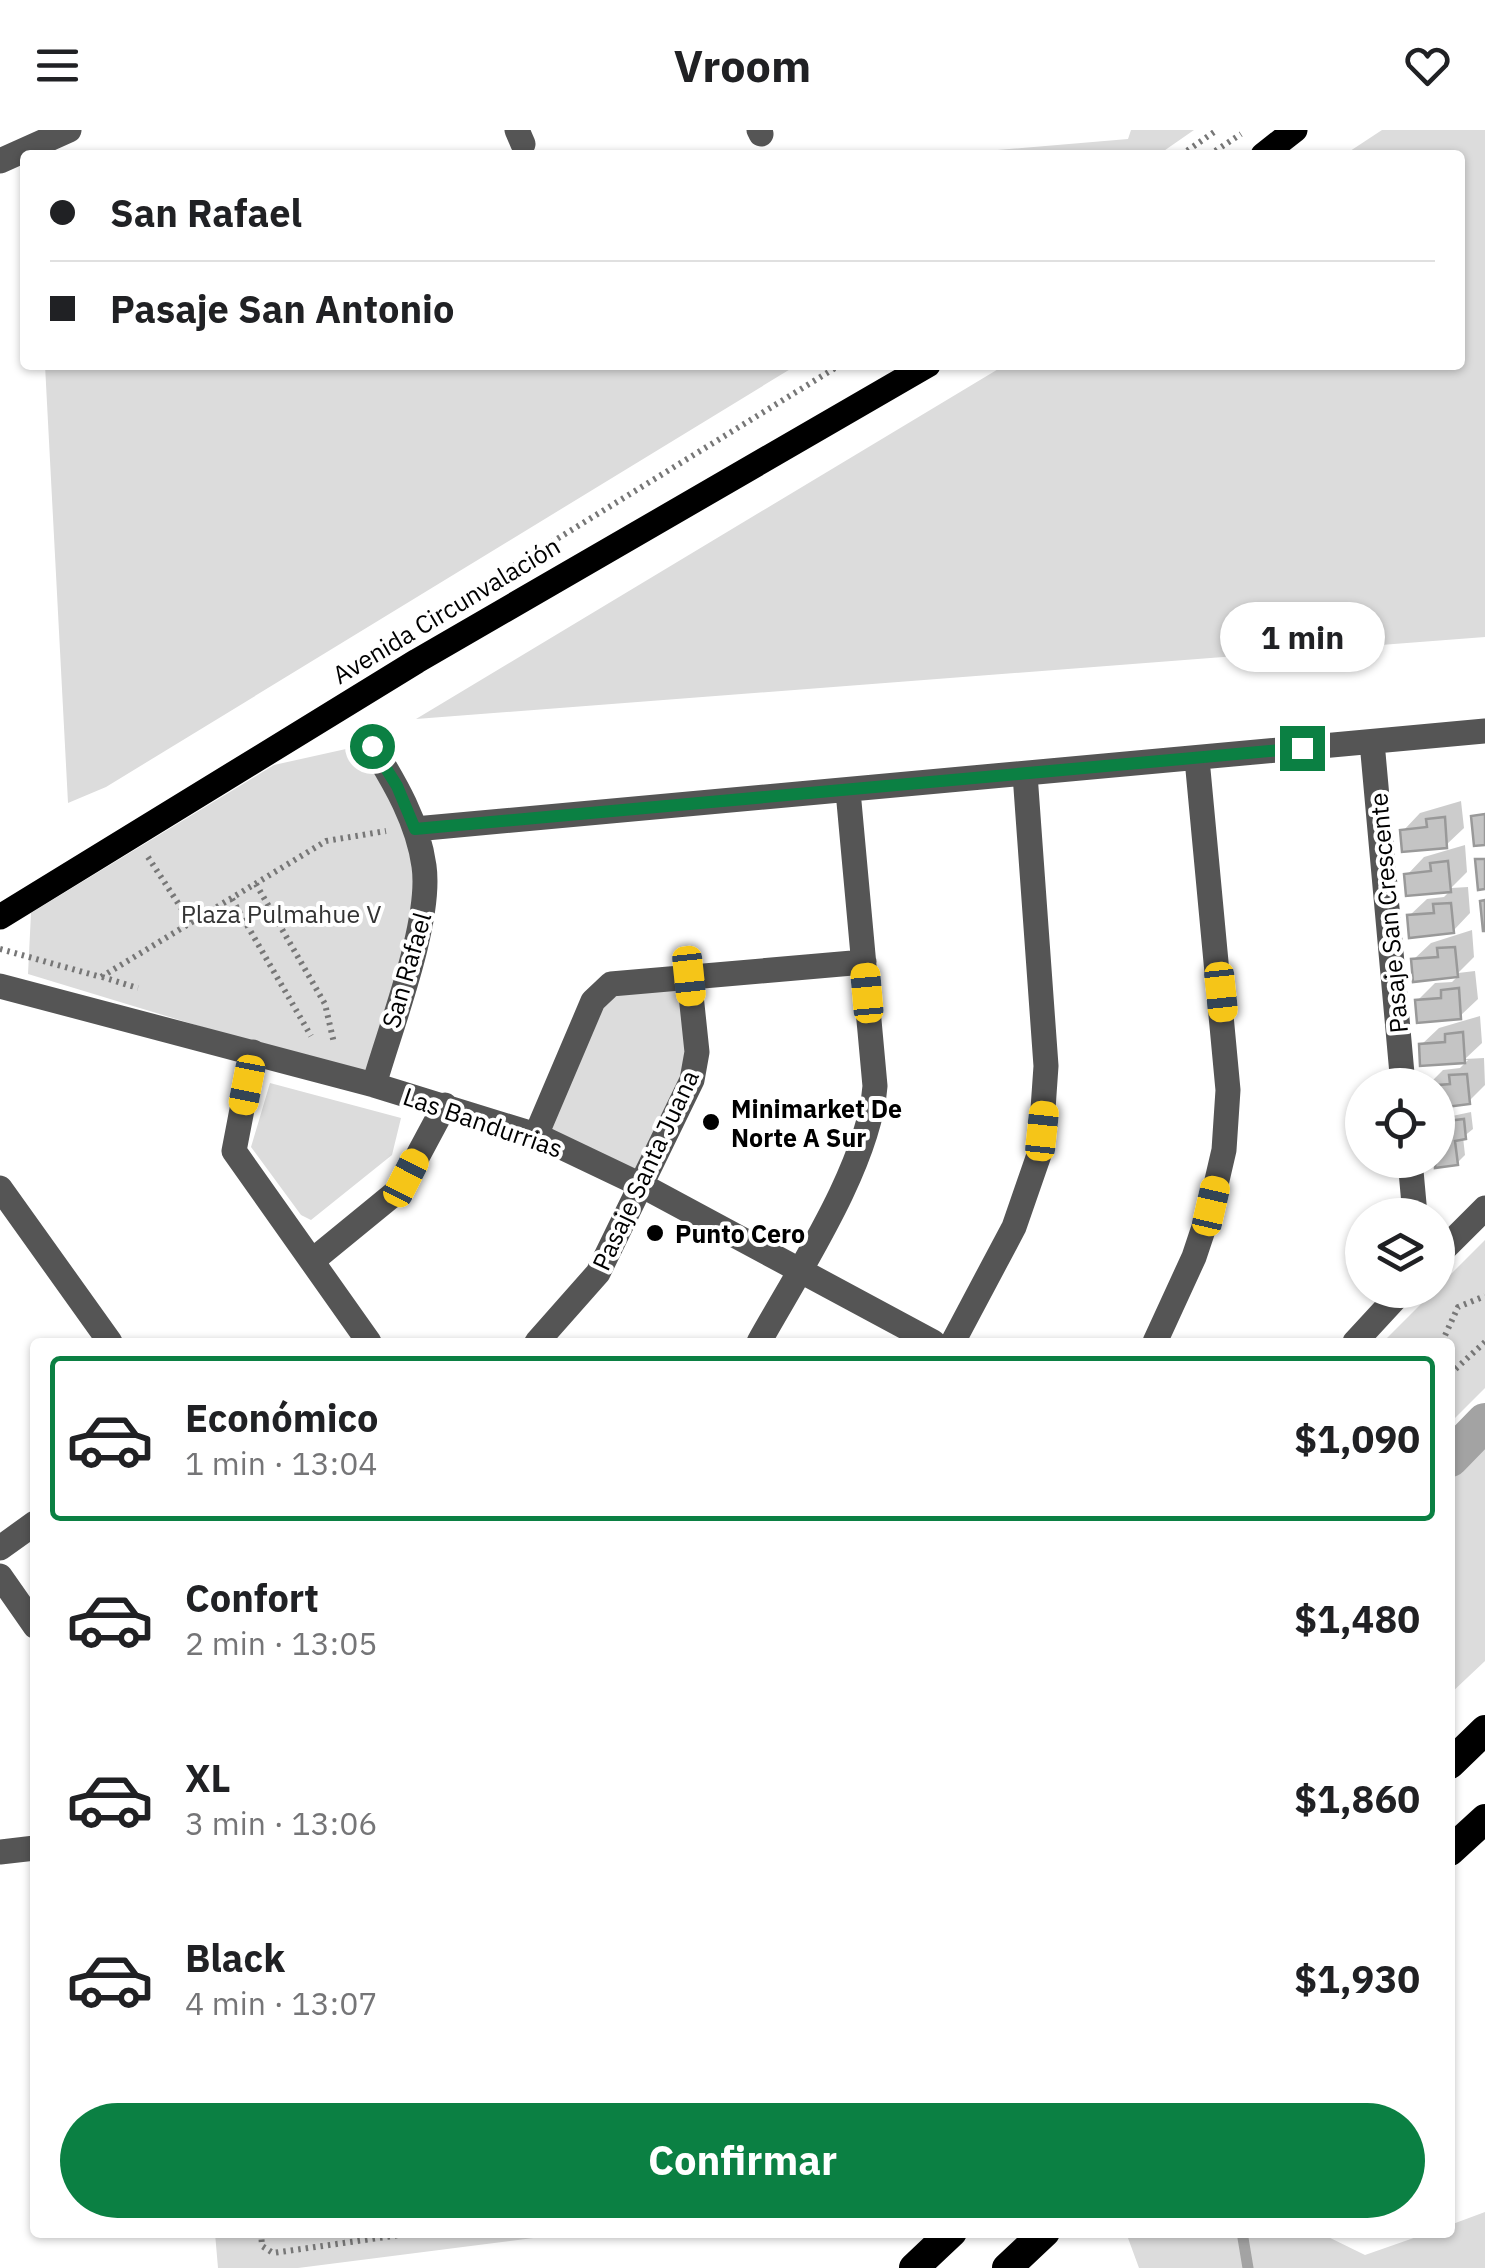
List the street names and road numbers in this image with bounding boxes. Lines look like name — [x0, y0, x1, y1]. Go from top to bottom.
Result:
street label: Avenida Circunvalación — [326, 529, 566, 691]
street label: Pasaje San Crescente — [1361, 792, 1415, 1034]
street label: San Rafael — [374, 908, 438, 1032]
street label: Pasaje Santa Juana — [584, 1064, 706, 1276]
street label: Las Bandurrias — [399, 1079, 567, 1165]

